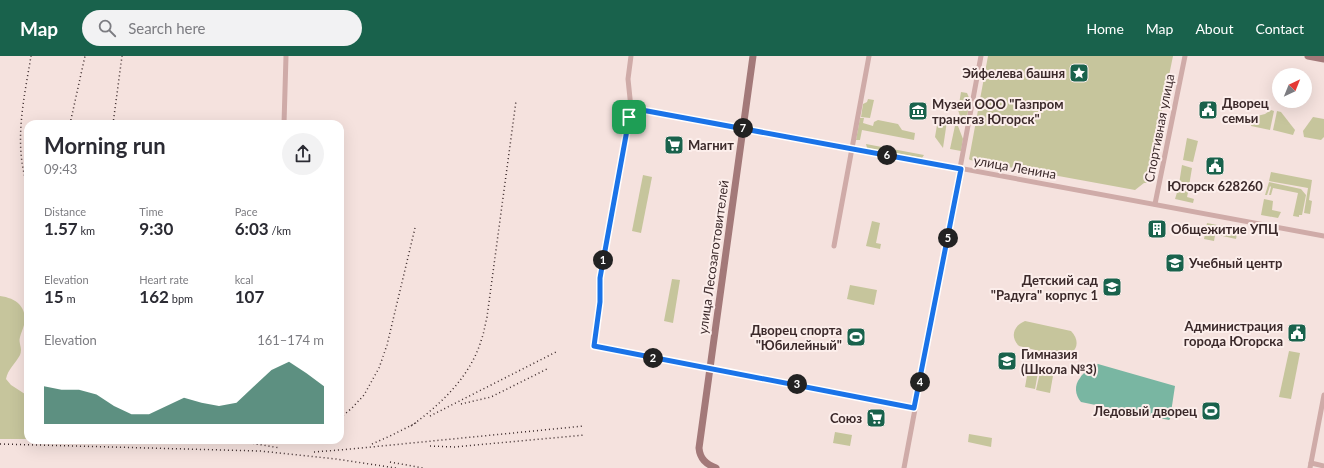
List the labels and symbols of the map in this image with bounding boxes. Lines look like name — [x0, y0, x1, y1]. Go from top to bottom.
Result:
place icon: Эйфелева башня — [1068, 62, 1090, 84]
place label: Эйфелева башня — [962, 65, 1065, 81]
north arrow — [1272, 68, 1312, 108]
street label: Спортивная улица — [1141, 72, 1177, 184]
place label: Дворец семьи — [1222, 95, 1269, 126]
place label: Музей ООО "Газпром трансгаз Югорск" — [932, 96, 1063, 127]
public building icon: Дворец семьи — [1197, 99, 1219, 121]
pin — [612, 100, 646, 134]
museum icon: Музей ООО "Газпром трансгаз Югорск" — [907, 100, 929, 122]
pin: 7 — [733, 118, 753, 138]
supermarket icon: Магнит — [663, 134, 685, 156]
place label: Магнит — [688, 137, 734, 153]
pin: 6 — [877, 145, 897, 165]
street label: улица Ленина — [972, 152, 1058, 182]
public building icon: Югорск 628260 — [1204, 155, 1226, 177]
place label: Югорск 628260 — [1167, 178, 1263, 194]
street label: улица Лесозаготовителей — [694, 179, 732, 335]
building icon: Общежитие УПЦ — [1146, 218, 1168, 240]
place label: Общежитие УПЦ — [1171, 221, 1278, 237]
pin: 5 — [938, 228, 958, 248]
pin: 1 — [593, 250, 613, 270]
school or university icon: Учебный центр — [1164, 252, 1186, 274]
place label: Учебный центр — [1188, 255, 1282, 271]
place label: Детский сад "Радуга" корпус 1 — [991, 272, 1099, 303]
school or university icon: Детский сад "Радуга" корпус 1 — [1101, 276, 1123, 298]
place label: Администрация города Югорска — [1184, 318, 1283, 349]
place label: Дворец спорта "Юбилейный" — [750, 322, 842, 353]
public building icon: Администрация города Югорска — [1286, 322, 1308, 344]
sports icon: Дворец спорта "Юбилейный" — [845, 326, 867, 348]
place label: Гимназия (Школа №3) — [1021, 346, 1097, 377]
pin: 2 — [643, 348, 663, 368]
school or university icon: Гимназия (Школа №3) — [996, 350, 1018, 372]
pin: 4 — [910, 372, 930, 392]
pin: 3 — [787, 374, 807, 394]
sports icon: Ледовый дворец — [1200, 400, 1222, 422]
place label: Ледовый дворец — [1093, 403, 1197, 419]
supermarket icon: Союз — [865, 407, 887, 429]
place label: Союз — [830, 410, 862, 426]

